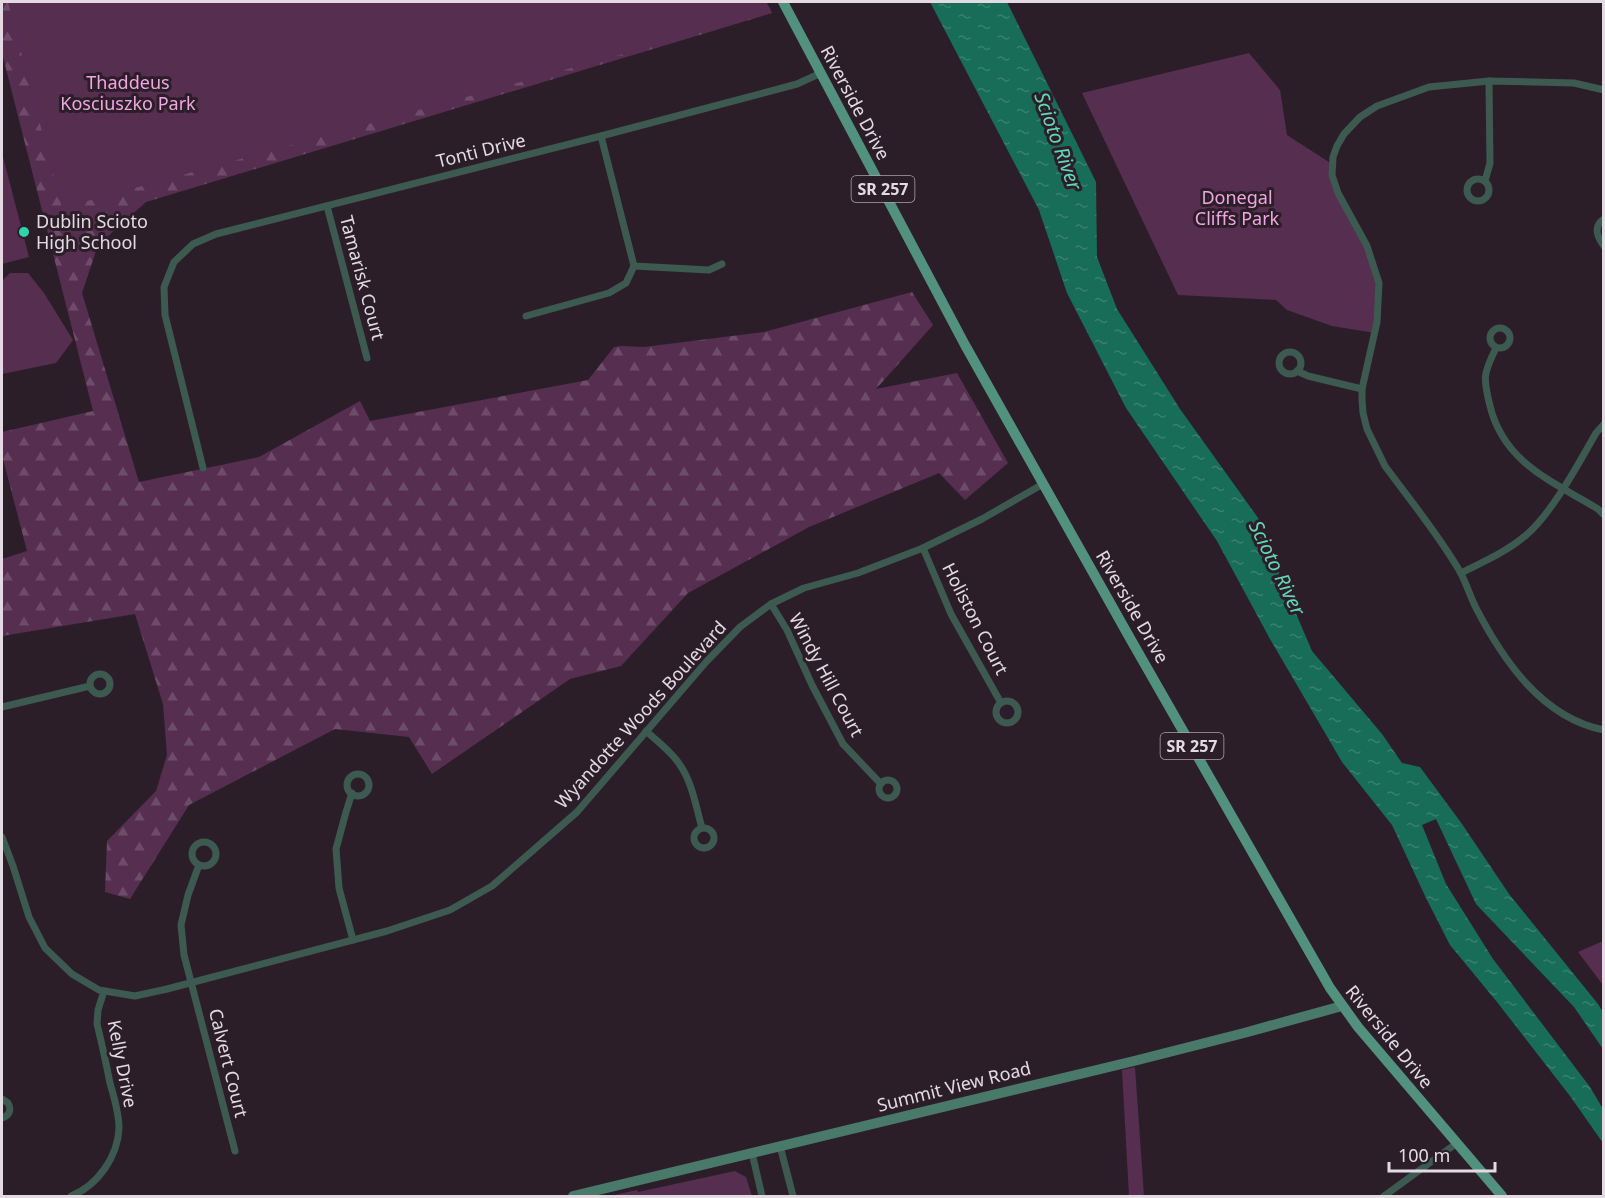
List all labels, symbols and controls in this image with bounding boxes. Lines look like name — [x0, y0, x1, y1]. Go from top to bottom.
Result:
street label: Riverside Drive — [816, 41, 896, 164]
park label: Thaddeus Kosciuszko Park — [60, 70, 196, 115]
water label: Scioto River — [1028, 88, 1089, 195]
street label: Tonti Drive — [434, 127, 528, 173]
road number: SR 257 — [852, 176, 914, 202]
park label: Donegal Cliffs Park — [1195, 185, 1280, 230]
place label: Dublin Scioto High School — [36, 209, 148, 254]
street label: Tamarisk Court — [335, 213, 391, 343]
marker: Dublin Scioto High School — [17, 225, 31, 239]
water label: Scioto River — [1243, 516, 1313, 621]
street label: Riverside Drive — [1091, 546, 1175, 667]
street label: Holiston Court — [937, 558, 1015, 679]
street label: Windy Hill Court — [784, 609, 870, 741]
street label: Wyandotte Woods Boulevard — [549, 615, 731, 813]
road number: SR 257 — [1160, 733, 1224, 759]
street label: Riverside Drive — [1341, 980, 1439, 1093]
street label: Calvert Court — [204, 1006, 254, 1120]
street label: Kelly Drive — [103, 1018, 143, 1110]
street label: Summit View Road — [874, 1055, 1033, 1117]
scale bar — [1389, 1135, 1496, 1173]
text: 100 m — [1398, 1143, 1450, 1167]

